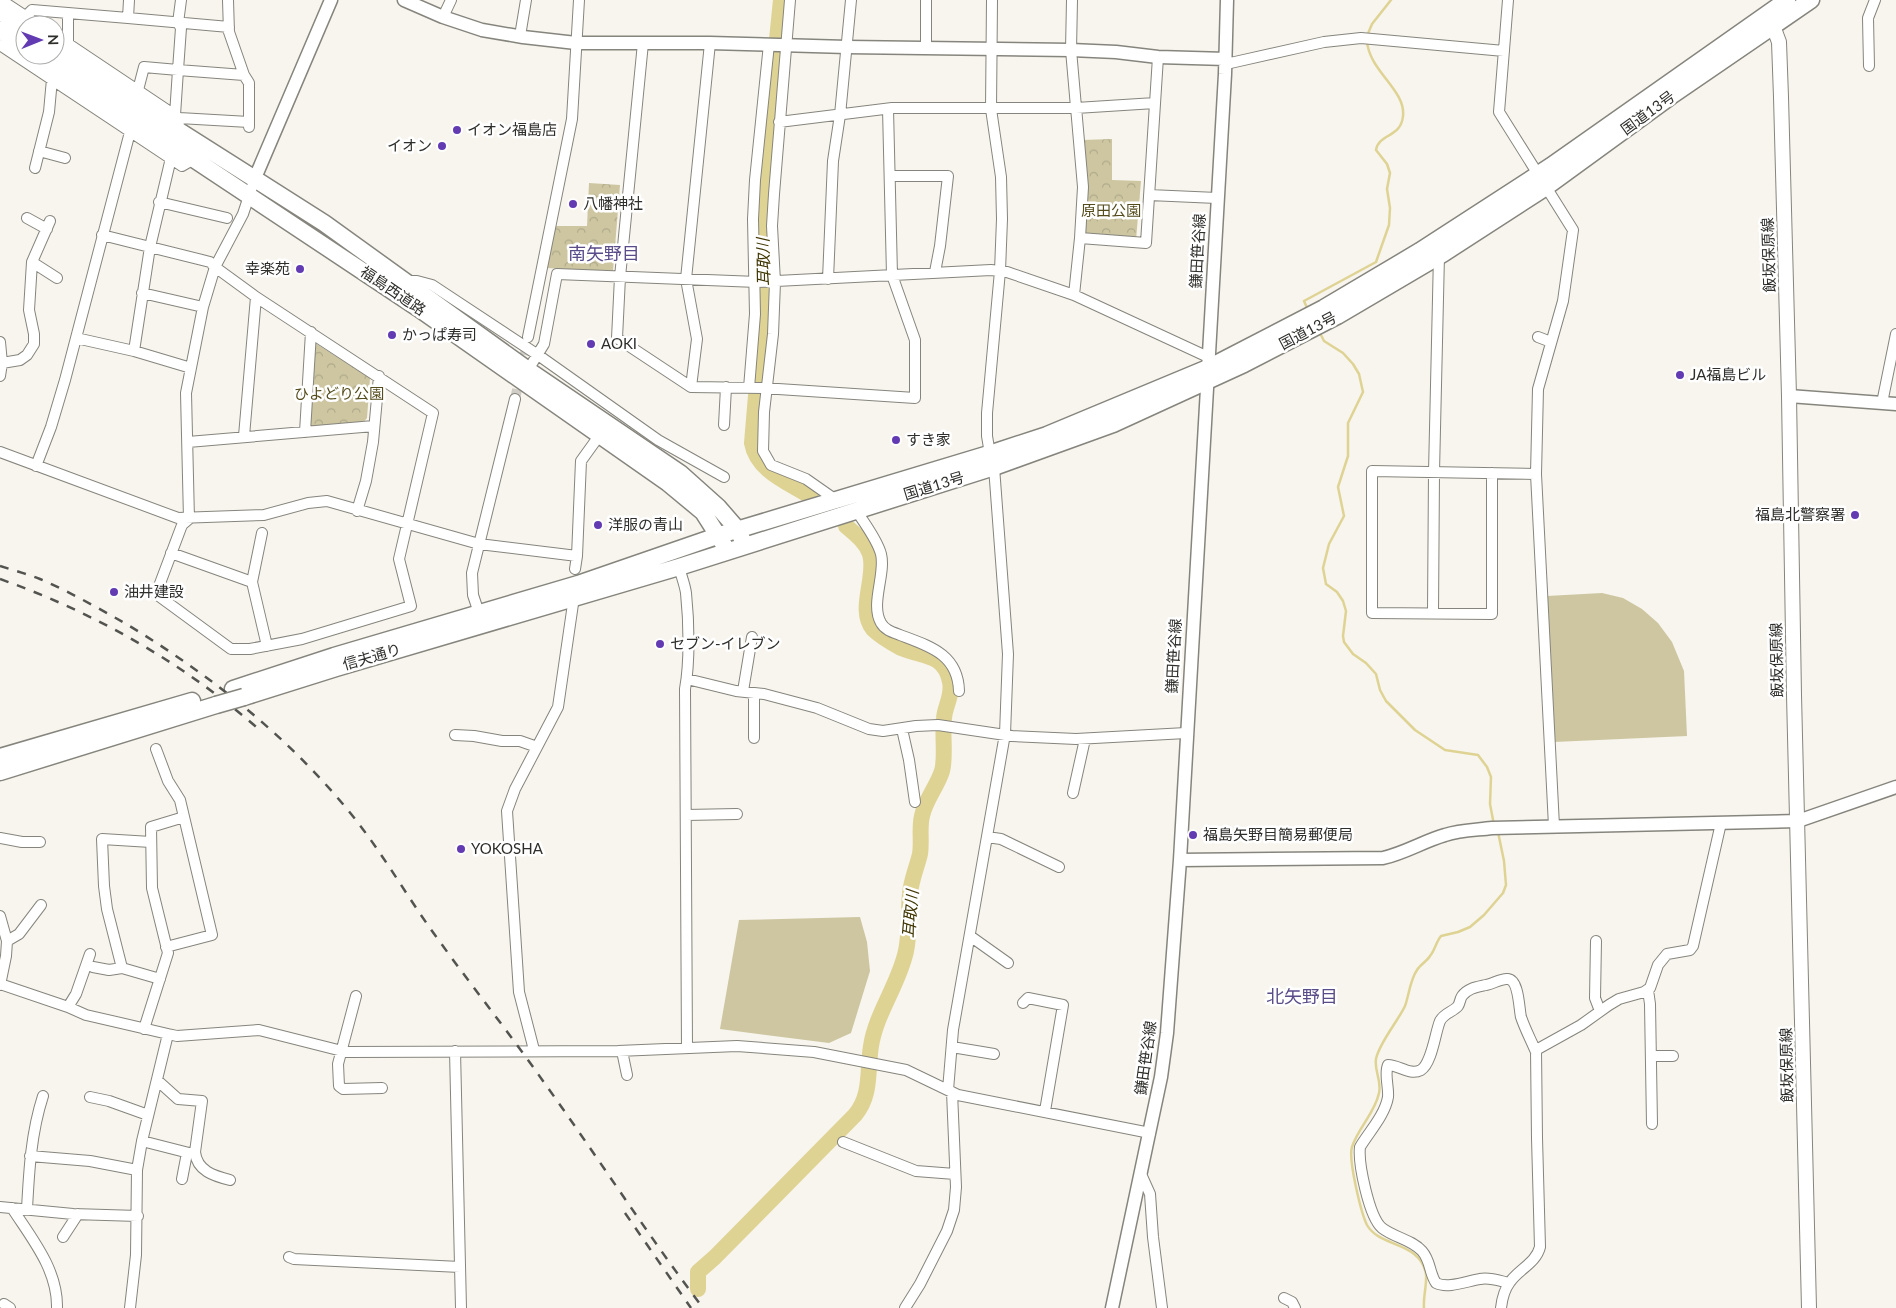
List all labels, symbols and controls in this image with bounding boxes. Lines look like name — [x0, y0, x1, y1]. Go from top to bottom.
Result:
north arrow — [15, 15, 65, 65]
text: N — [45, 34, 62, 45]
street label: 国道13号 — [1617, 87, 1678, 138]
place label: イオン福島店 — [467, 120, 557, 138]
marker: イオン福島店 — [451, 124, 463, 136]
place label: イオン — [387, 136, 432, 154]
marker: イオン — [436, 140, 448, 152]
place label: 八幡神社 — [583, 194, 643, 212]
marker: 八幡神社 — [567, 198, 579, 210]
park label: 原田公園 — [1081, 201, 1141, 219]
street label: 鎌田笹谷線 — [1186, 213, 1208, 289]
street label: 飯坂保原線 — [1758, 217, 1778, 293]
water label: 耳取川 — [753, 236, 772, 286]
district label: 南矢野目 — [568, 242, 640, 264]
place label: 幸楽苑 — [245, 259, 290, 277]
street label: 福島西道路 — [357, 262, 430, 319]
marker: 幸楽苑 — [294, 263, 306, 275]
street label: 国道13号 — [1276, 308, 1339, 353]
place label: かっぱ寿司 — [402, 325, 477, 343]
marker: かっぱ寿司 — [386, 329, 398, 341]
place label: AOKI — [601, 334, 637, 352]
marker: AOKI — [585, 338, 597, 350]
place label: JA福島ビル — [1690, 365, 1766, 383]
marker: JA福島ビル — [1674, 369, 1686, 381]
park label: ひよどり公園 — [294, 384, 384, 402]
place label: すき家 — [906, 430, 951, 448]
marker: すき家 — [890, 434, 902, 446]
street label: 国道13号 — [901, 467, 966, 503]
place label: 福島北警察署 — [1755, 505, 1845, 523]
marker: 福島北警察署 — [1849, 509, 1861, 521]
place label: 洋服の青山 — [608, 515, 683, 533]
marker: 洋服の青山 — [592, 519, 604, 531]
place label: 油井建設 — [124, 582, 184, 600]
marker: 油井建設 — [108, 586, 120, 598]
street label: 鎌田笹谷線 — [1162, 618, 1184, 694]
street label: 飯坂保原線 — [1766, 622, 1786, 698]
place label: セブン-イレブン — [670, 634, 781, 652]
marker: セブン-イレブン — [654, 638, 666, 650]
street label: 信夫通り — [340, 639, 403, 673]
place label: 福島矢野目簡易郵便局 — [1203, 825, 1353, 843]
marker: 福島矢野目簡易郵便局 — [1187, 829, 1199, 841]
place label: YOKOSHA — [471, 839, 544, 857]
marker: YOKOSHA — [455, 843, 467, 855]
water label: 耳取川 — [898, 887, 921, 939]
district label: 北矢野目 — [1266, 985, 1338, 1007]
street label: 鎌田笹谷線 — [1131, 1019, 1159, 1096]
street label: 飯坂保原線 — [1776, 1027, 1796, 1103]

